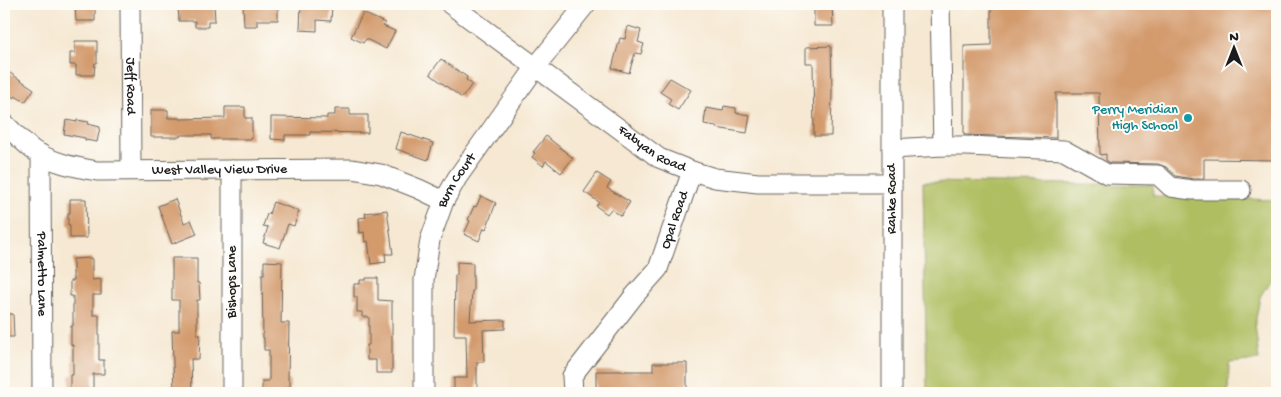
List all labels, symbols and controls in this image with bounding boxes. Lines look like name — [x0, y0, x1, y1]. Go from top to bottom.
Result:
north arrow — [1208, 22, 1258, 72]
text: N — [1229, 29, 1239, 46]
street label: Jeff Road — [122, 57, 139, 116]
place label: Perry Meridian High School — [1091, 102, 1178, 135]
marker: Perry Meridian High School — [1182, 112, 1194, 124]
street label: Fabyan Road — [613, 121, 690, 177]
street label: Burn Court — [434, 149, 481, 211]
street label: West Valley View Drive — [152, 161, 288, 179]
street label: Rahke Road — [884, 162, 901, 234]
street label: Opal Road — [657, 187, 693, 251]
street label: Palmetto Lane — [33, 231, 50, 317]
street label: Bishops Lane — [224, 245, 241, 319]

